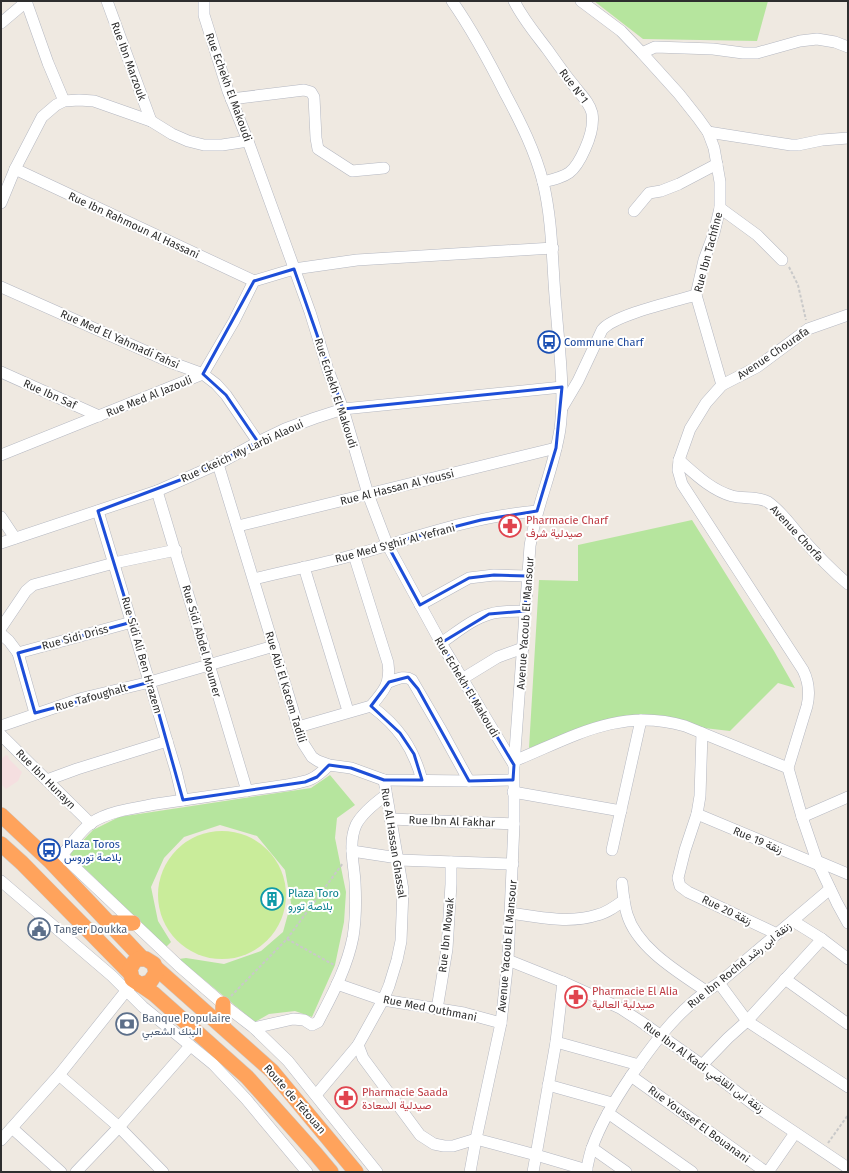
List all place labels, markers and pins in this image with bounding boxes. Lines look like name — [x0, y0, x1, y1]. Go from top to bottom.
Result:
bus stop icon: Commune Charf — [536, 329, 562, 355]
place label: Commune Charf — [564, 336, 645, 349]
pharmacy icon: Pharmacie Charf صيدلية شرف — [497, 513, 523, 539]
place label: Pharmacie Charf صيدلية شرف — [526, 514, 609, 540]
bus stop icon: Plaza Toros بلاصة توروس — [36, 837, 62, 863]
place label: Plaza Toros بلاصة توروس — [64, 838, 121, 864]
building icon: Plaza Toro بلاصة تورو — [259, 886, 285, 912]
place label: Plaza Toro بلاصة تورو — [288, 887, 339, 913]
public building icon: Tanger Doukka — [26, 916, 52, 942]
place label: Tanger Doukka — [54, 923, 127, 936]
pharmacy icon: Pharmacie El Alia صيدلية العالية — [563, 984, 589, 1010]
place label: Pharmacie El Alia صيدلية العالية — [592, 985, 678, 1011]
bank icon: Banque Populaire البنك الشعبي — [114, 1011, 140, 1037]
place label: Banque Populaire البنك الشعبي — [142, 1012, 231, 1041]
pharmacy icon: Pharmacie Saada صيدلية السعادة — [333, 1085, 359, 1111]
place label: Pharmacie Saada صيدلية السعادة — [362, 1086, 448, 1112]

